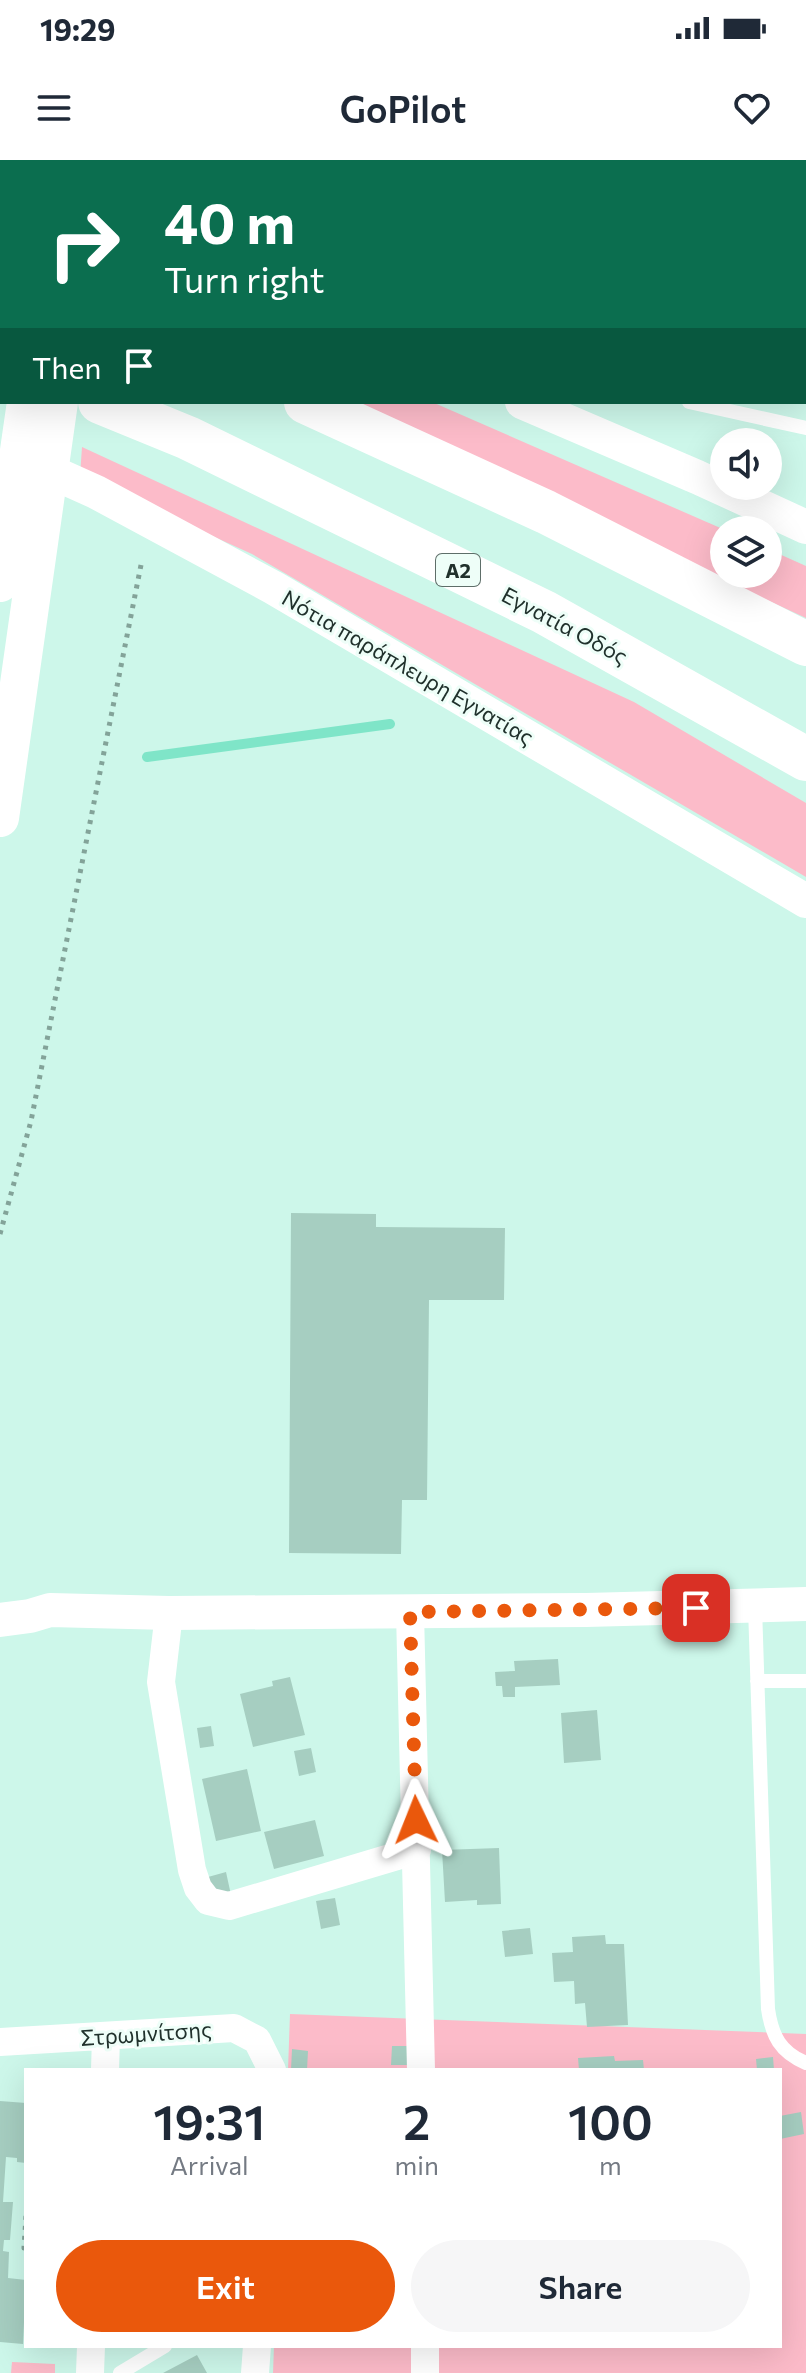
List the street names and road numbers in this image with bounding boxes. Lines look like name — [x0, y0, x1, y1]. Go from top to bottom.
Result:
road number: Α2 — [436, 554, 480, 586]
street label: Εγνατία Οδός — [497, 581, 633, 669]
street label: Νότια παράπλευρη Εγνατίας — [277, 584, 539, 750]
street label: Στρωμνίτσης — [79, 2015, 213, 2051]

